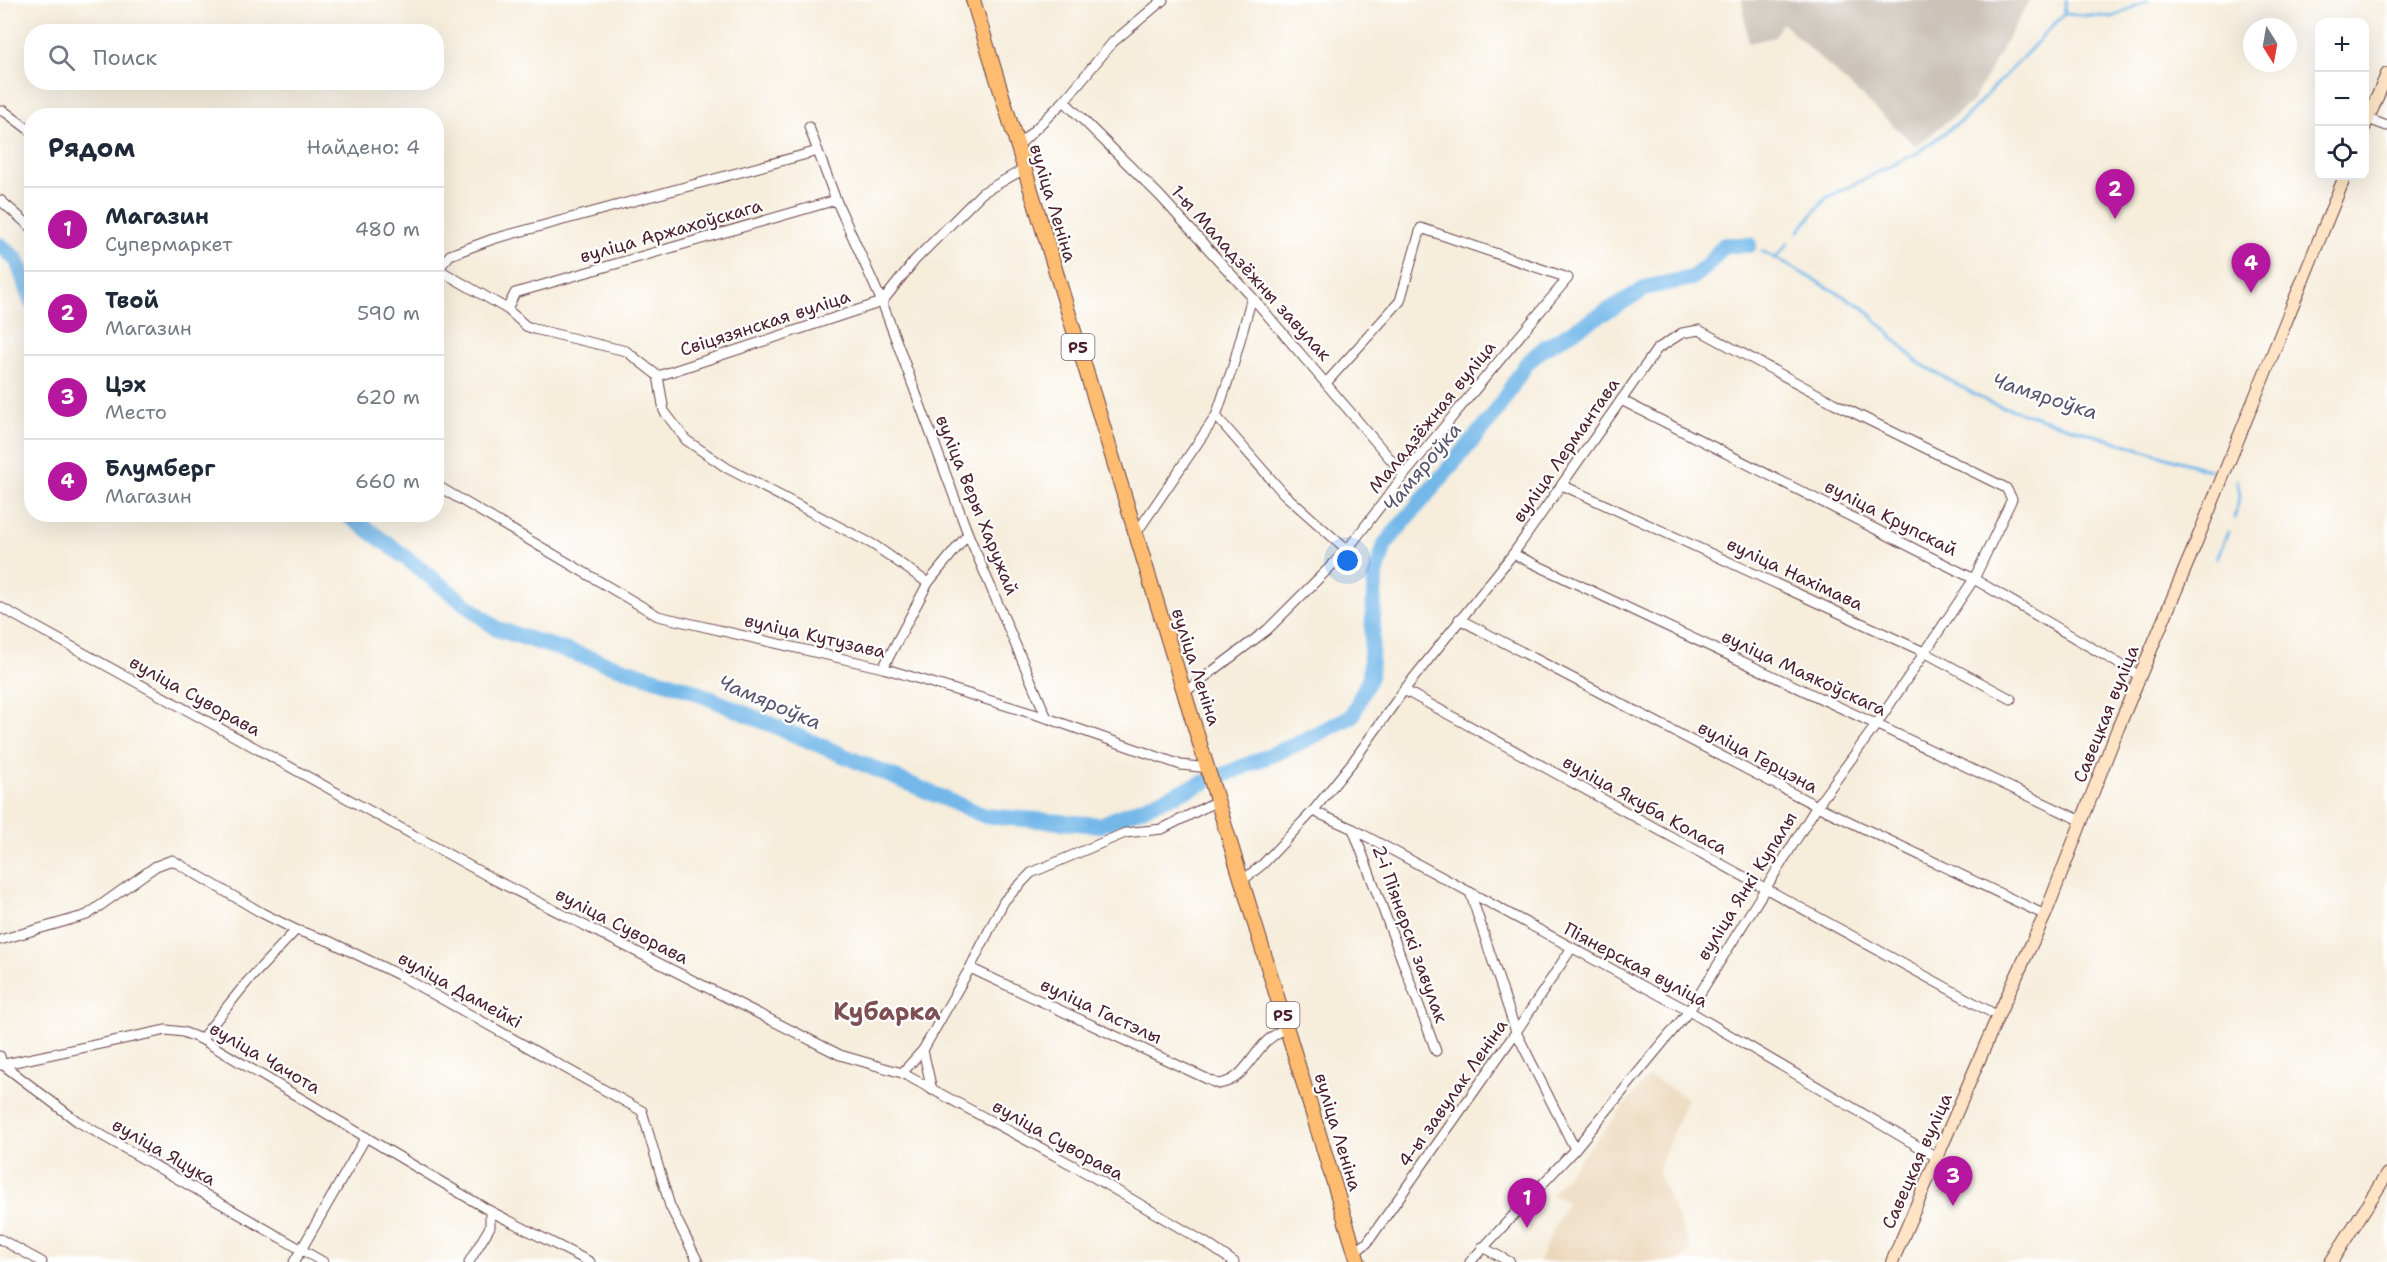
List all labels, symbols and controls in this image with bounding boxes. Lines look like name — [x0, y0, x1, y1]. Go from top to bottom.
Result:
north arrow — [2243, 18, 2297, 72]
map controls — [2315, 18, 2369, 180]
button: + — [2315, 18, 2369, 72]
search box — [24, 24, 444, 90]
icon: search — [45, 41, 78, 74]
text: Поиск — [93, 43, 157, 72]
button: − — [2315, 72, 2369, 126]
button: locate — [2315, 126, 2369, 180]
text: Рядом — [48, 130, 135, 165]
text: Найдено: 4 — [307, 134, 420, 160]
street label: вуліца Леніна — [1024, 141, 1082, 265]
pin: 2 — [2096, 170, 2134, 219]
street label: 1-ы Маладзёжны завулак — [1165, 180, 1337, 366]
street label: вуліца Аржахоўскага — [577, 193, 765, 269]
text: Магазин — [105, 202, 209, 231]
text: 1 — [63, 216, 72, 242]
text: 480 m — [355, 216, 420, 242]
text: Супермаркет — [105, 231, 232, 257]
pin: 4 — [2232, 244, 2270, 293]
street label: Свіцязянская вуліца — [677, 284, 853, 362]
text: Твой — [105, 286, 159, 315]
text: 2 — [61, 300, 75, 326]
text: 590 m — [357, 300, 420, 326]
text: Магазин — [105, 315, 192, 341]
road number: Р5 — [1062, 334, 1094, 360]
street label: Маладзёжная вуліца — [1363, 336, 1501, 498]
water label: Чамяроўка — [1989, 367, 2101, 425]
text: Цэх — [105, 370, 146, 399]
street label: вуліца Лермантава — [1507, 373, 1625, 527]
text: 3 — [61, 384, 75, 410]
text: 620 m — [356, 384, 420, 410]
text: Место — [105, 399, 167, 425]
street label: вуліца Веры Харужай — [930, 411, 1024, 599]
water label: Чамяроўка — [1377, 417, 1467, 517]
text: Блумберг — [105, 454, 215, 483]
text: 4 — [61, 468, 75, 494]
text: 660 m — [355, 468, 420, 494]
street label: вуліца Крупскай — [1821, 474, 1962, 562]
text: Магазин — [105, 483, 192, 509]
street label: вуліца Нахімава — [1723, 532, 1867, 616]
your location — [1333, 546, 1362, 575]
street label: вуліца Леніна — [1166, 605, 1226, 729]
street label: вуліца Кутузава — [742, 608, 888, 664]
street label: вуліца Маякоўскага — [1718, 624, 1890, 722]
street label: Савецкая вуліца — [2067, 642, 2145, 786]
street label: вуліца Суворава — [125, 650, 265, 742]
water label: Чамяроўка — [715, 669, 825, 735]
street label: вуліца Герцэна — [1694, 715, 1822, 799]
street label: вуліца Якуба Коласа — [1558, 750, 1732, 860]
street label: вуліца Янкі Купалы — [1691, 807, 1803, 965]
street label: 2-і Піянерскі завулак — [1367, 842, 1454, 1027]
street label: вуліца Суворава — [551, 882, 693, 970]
street label: Піянерская вуліца — [1560, 917, 1712, 1013]
street label: вуліца Дамейкі — [394, 946, 526, 1034]
street label: вуліца Гастэлы — [1036, 972, 1166, 1050]
district label: Кубарка — [833, 996, 941, 1028]
road number: Р5 — [1266, 1002, 1300, 1028]
street label: 4-ы завулак Леніна — [1393, 1014, 1513, 1172]
street label: вуліца Чачота — [205, 1017, 325, 1099]
street label: вуліца Леніна — [1309, 1070, 1367, 1194]
street label: Савецкая вуліца — [1876, 1089, 1958, 1233]
street label: вуліца Суворава — [988, 1094, 1128, 1186]
street label: вуліца Яцука — [108, 1113, 220, 1191]
pin: 3 — [1934, 1156, 1972, 1206]
pin: 1 — [1508, 1178, 1546, 1228]

